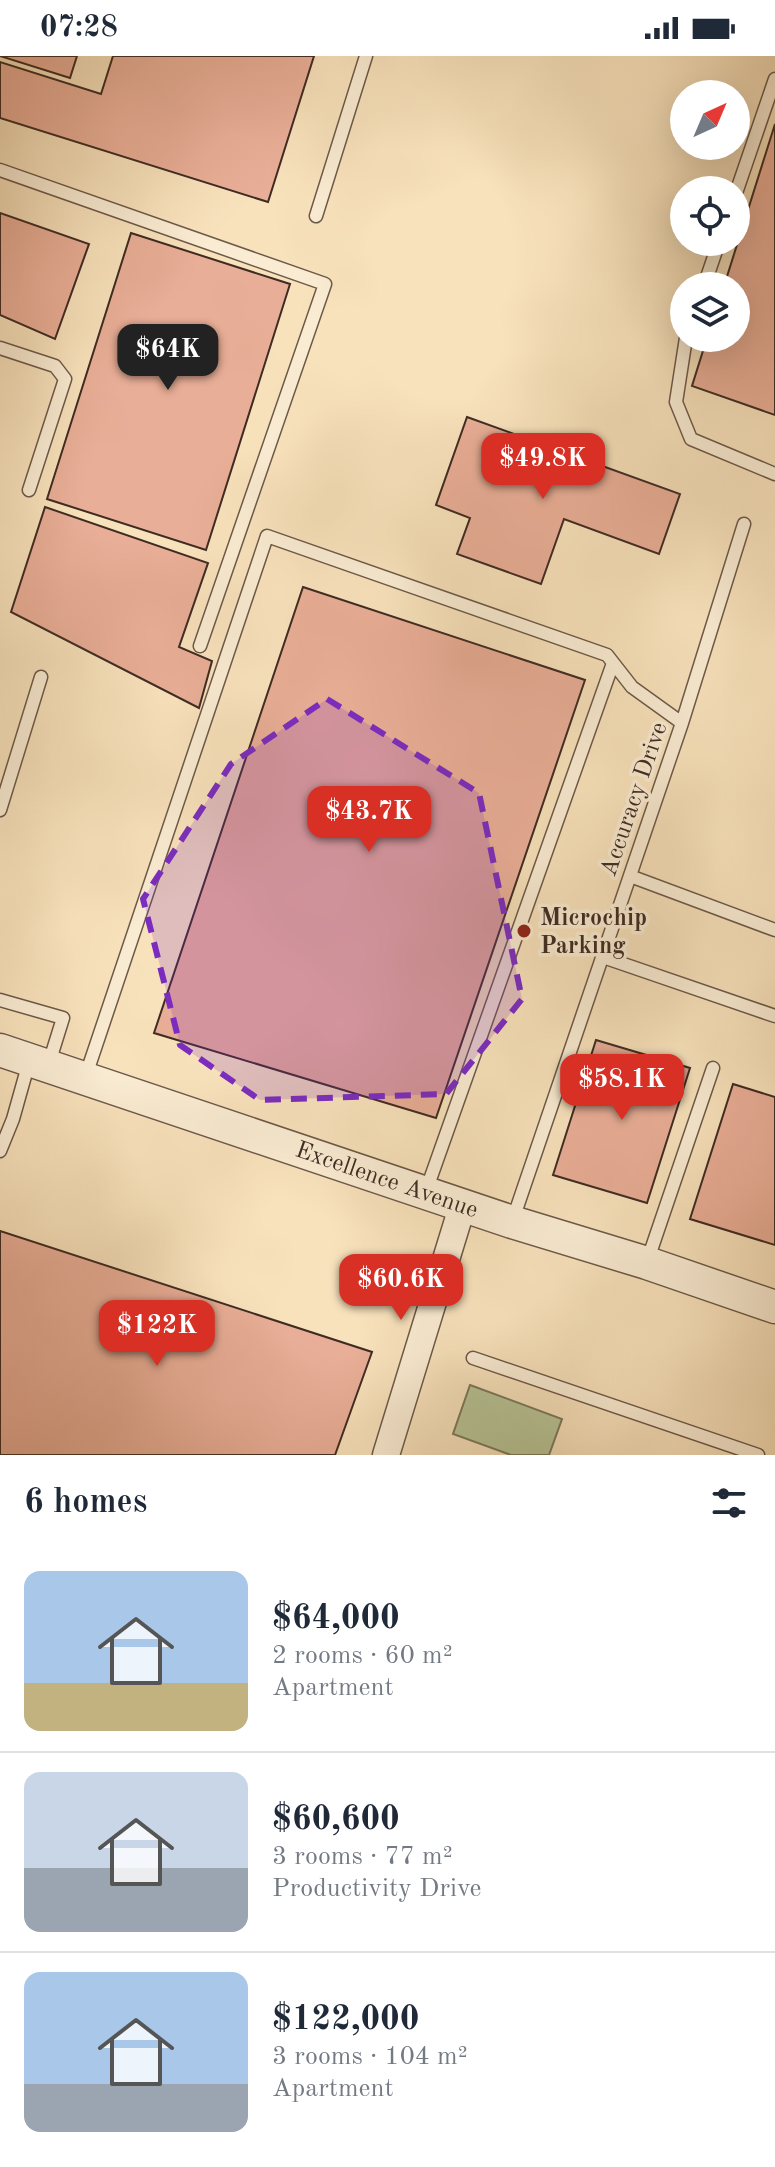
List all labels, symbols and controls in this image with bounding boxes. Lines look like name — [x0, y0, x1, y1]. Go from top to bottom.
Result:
text: 07:28 — [40, 13, 118, 43]
north arrow — [670, 80, 750, 160]
map controls — [670, 80, 750, 352]
button: locate — [670, 176, 750, 256]
button: layers — [670, 272, 750, 352]
pin: $64K — [121, 324, 215, 392]
text: $64K — [135, 337, 201, 363]
pin: $49.8K — [478, 433, 608, 501]
text: $49.8K — [499, 446, 587, 472]
street label: Accuracy Drive — [597, 719, 672, 880]
pin: $43.7K — [304, 786, 434, 854]
text: $43.7K — [325, 799, 413, 825]
place label: Microchip Parking — [540, 907, 647, 959]
marker: Microchip Parking — [515, 922, 533, 940]
pin: $58.1K — [557, 1054, 687, 1122]
text: $58.1K — [578, 1067, 666, 1093]
street label: Excellence Avenue — [292, 1138, 481, 1223]
pin: $60.6K — [336, 1254, 466, 1322]
text: $60.6K — [357, 1267, 445, 1293]
pin: $122K — [101, 1300, 213, 1368]
text: $122K — [117, 1313, 197, 1339]
icon: filters — [707, 1481, 751, 1525]
text: 6 homes — [24, 1486, 147, 1520]
text: $64,000 — [272, 1602, 400, 1636]
icon: home — [88, 1603, 184, 1699]
text: 2 rooms · 60 m² — [272, 1643, 453, 1669]
text: Apartment — [272, 1675, 394, 1701]
text: $60,600 — [272, 1803, 400, 1837]
icon: home — [88, 1804, 184, 1900]
text: 3 rooms · 77 m² — [272, 1844, 453, 1870]
text: Productivity Drive — [272, 1876, 482, 1902]
text: $122,000 — [272, 2003, 420, 2037]
icon: home — [88, 2004, 184, 2100]
text: 3 rooms · 104 m² — [272, 2044, 468, 2070]
text: Apartment — [272, 2076, 394, 2102]

